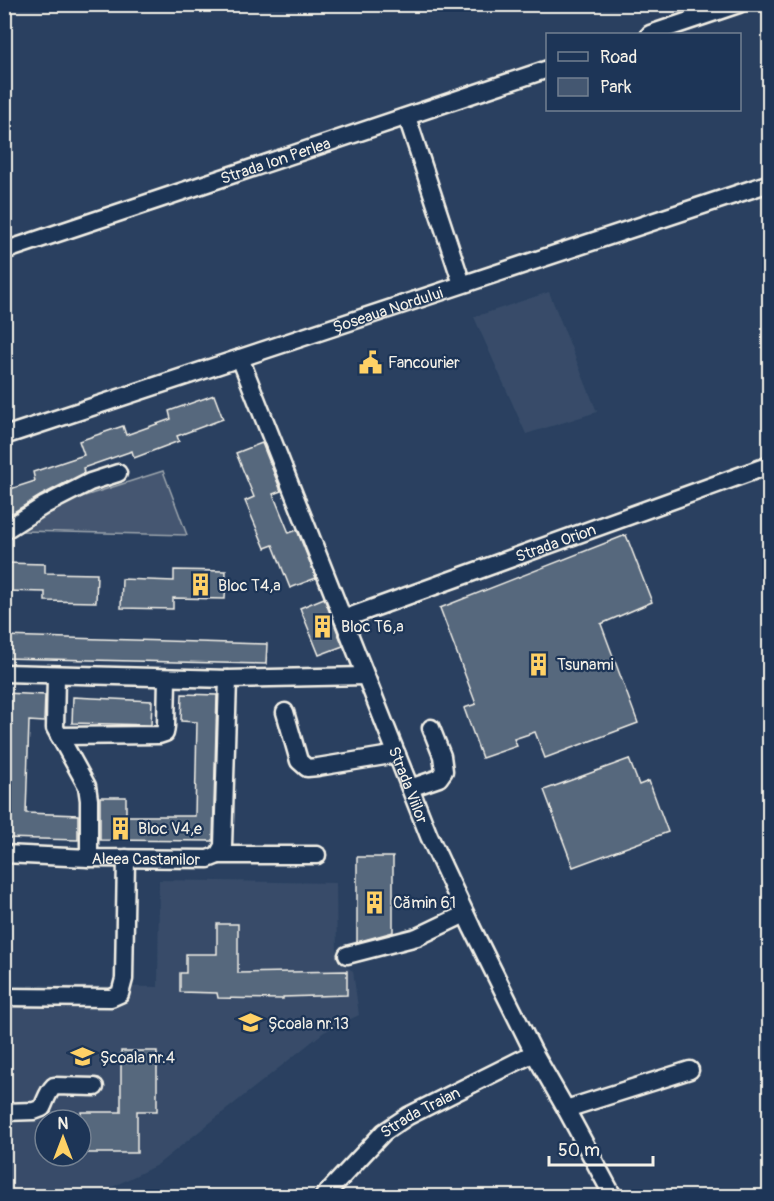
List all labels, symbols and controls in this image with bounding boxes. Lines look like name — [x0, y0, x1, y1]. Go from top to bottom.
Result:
legend — [546, 33, 741, 111]
text: Road — [600, 46, 637, 69]
text: Park — [600, 76, 632, 99]
street label: Strada Ion Perlea — [218, 134, 333, 189]
street label: Șoseaua Nordului — [330, 283, 446, 338]
public building icon: Fancourier — [357, 349, 383, 375]
place label: Fancourier — [388, 353, 460, 373]
street label: Strada Orion — [513, 520, 599, 567]
building icon: Bloc T4,a — [187, 572, 213, 598]
place label: Bloc T4,a — [218, 576, 281, 596]
building icon: Bloc T6,a — [310, 613, 336, 639]
place label: Bloc T6,a — [341, 617, 404, 637]
building icon: Tsunami — [526, 651, 552, 677]
place label: Tsunami — [557, 655, 614, 675]
street label: Strada Viilor — [384, 744, 432, 827]
building icon: Bloc V4,e — [107, 815, 133, 841]
place label: Bloc V4,e — [138, 819, 202, 839]
street label: Aleea Castanilor — [91, 849, 201, 870]
building icon: Cămin 61 — [362, 889, 388, 915]
place label: Cămin 61 — [393, 893, 456, 913]
school or university icon: Școala nr.13 — [237, 1010, 263, 1036]
place label: Școala nr.13 — [268, 1014, 349, 1034]
school or university icon: Școala nr.4 — [69, 1044, 95, 1070]
place label: Școala nr.4 — [100, 1048, 175, 1068]
street label: Strada Traian — [377, 1083, 463, 1143]
north arrow — [33, 1108, 93, 1168]
text: N — [58, 1114, 69, 1134]
scale bar — [549, 1129, 652, 1167]
text: 50 m — [558, 1139, 600, 1162]

